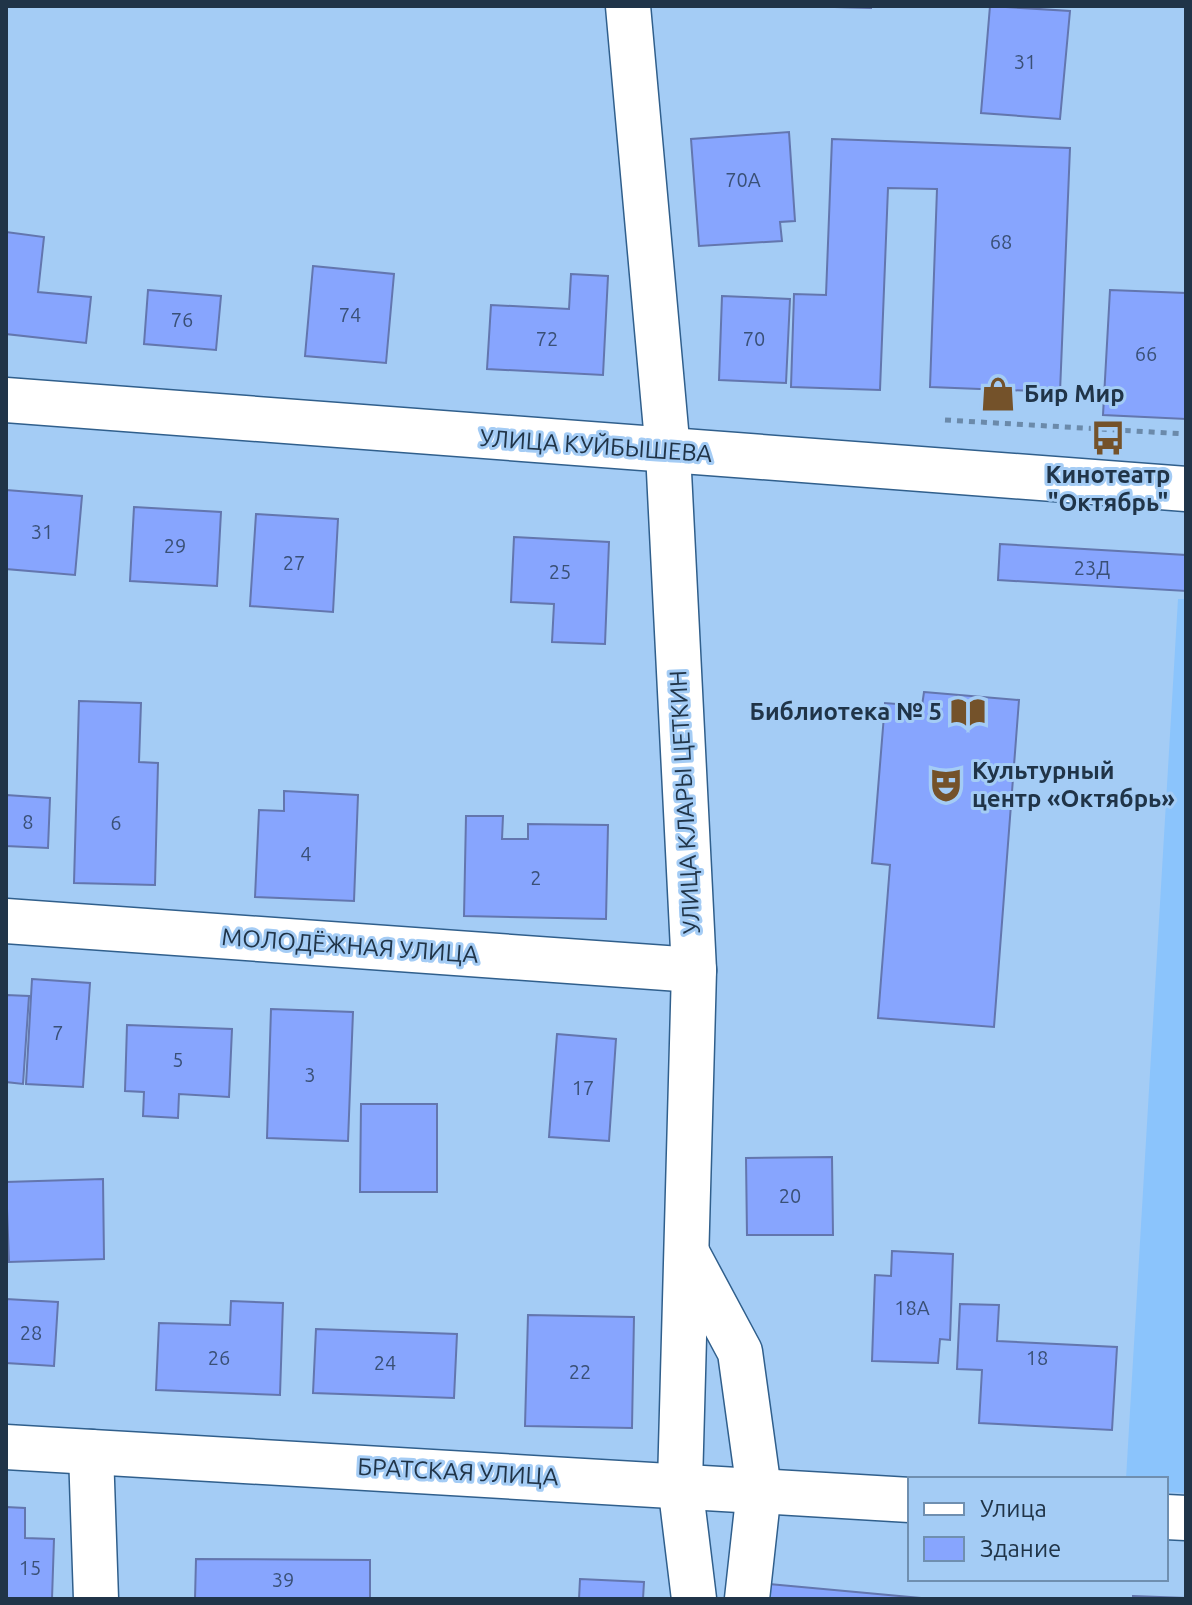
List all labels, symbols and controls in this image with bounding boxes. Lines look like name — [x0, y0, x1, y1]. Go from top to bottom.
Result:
house number: 31 — [1014, 50, 1036, 73]
house number: 70А — [725, 168, 761, 191]
house number: 68 — [990, 230, 1012, 253]
house number: 74 — [339, 303, 361, 326]
house number: 76 — [171, 308, 193, 331]
house number: 72 — [536, 327, 558, 350]
house number: 70 — [743, 327, 765, 350]
house number: 66 — [1135, 342, 1157, 365]
shop icon: Бир Мир — [979, 375, 1017, 413]
place label: Бир Мир — [1024, 380, 1125, 407]
bus stop icon: Кинотеатр "Октябрь" — [1089, 419, 1127, 457]
street label: УЛИЦА КУЙБЫШЕВА — [479, 423, 714, 467]
place label: Кинотеатр "Октябрь" — [1046, 461, 1170, 516]
house number: 31 — [31, 520, 53, 543]
house number: 29 — [164, 534, 186, 557]
house number: 27 — [283, 551, 305, 574]
house number: 23Д — [1074, 556, 1110, 579]
house number: 25 — [549, 560, 571, 583]
street label: УЛИЦА КЛАРЫ ЦЕТКИН — [664, 669, 705, 935]
library icon: Библиотека № 5 — [949, 693, 987, 731]
place label: Библиотека № 5 — [750, 698, 942, 725]
place label: Культурный центр «Октябрь» — [972, 757, 1175, 812]
theatre icon: Культурный центр «Октябрь» — [927, 766, 965, 804]
house number: 8 — [22, 810, 34, 833]
house number: 6 — [110, 811, 122, 834]
house number: 4 — [300, 842, 312, 865]
house number: 2 — [530, 866, 542, 889]
street label: МОЛОДЁЖНАЯ УЛИЦА — [221, 923, 480, 968]
house number: 7 — [52, 1021, 64, 1044]
house number: 5 — [172, 1048, 184, 1071]
house number: 3 — [304, 1063, 316, 1086]
house number: 17 — [572, 1076, 594, 1099]
house number: 20 — [779, 1184, 801, 1207]
house number: 18А — [894, 1296, 930, 1319]
house number: 28 — [20, 1321, 42, 1344]
house number: 26 — [208, 1346, 230, 1369]
house number: 18 — [1026, 1346, 1048, 1369]
house number: 24 — [374, 1351, 396, 1374]
house number: 22 — [569, 1360, 591, 1383]
street label: БРАТСКАЯ УЛИЦА — [357, 1453, 560, 1490]
legend — [908, 1477, 1168, 1581]
text: Улица — [980, 1495, 1047, 1522]
text: Здание — [980, 1535, 1061, 1562]
house number: 15 — [19, 1556, 41, 1579]
house number: 39 — [272, 1568, 294, 1591]

